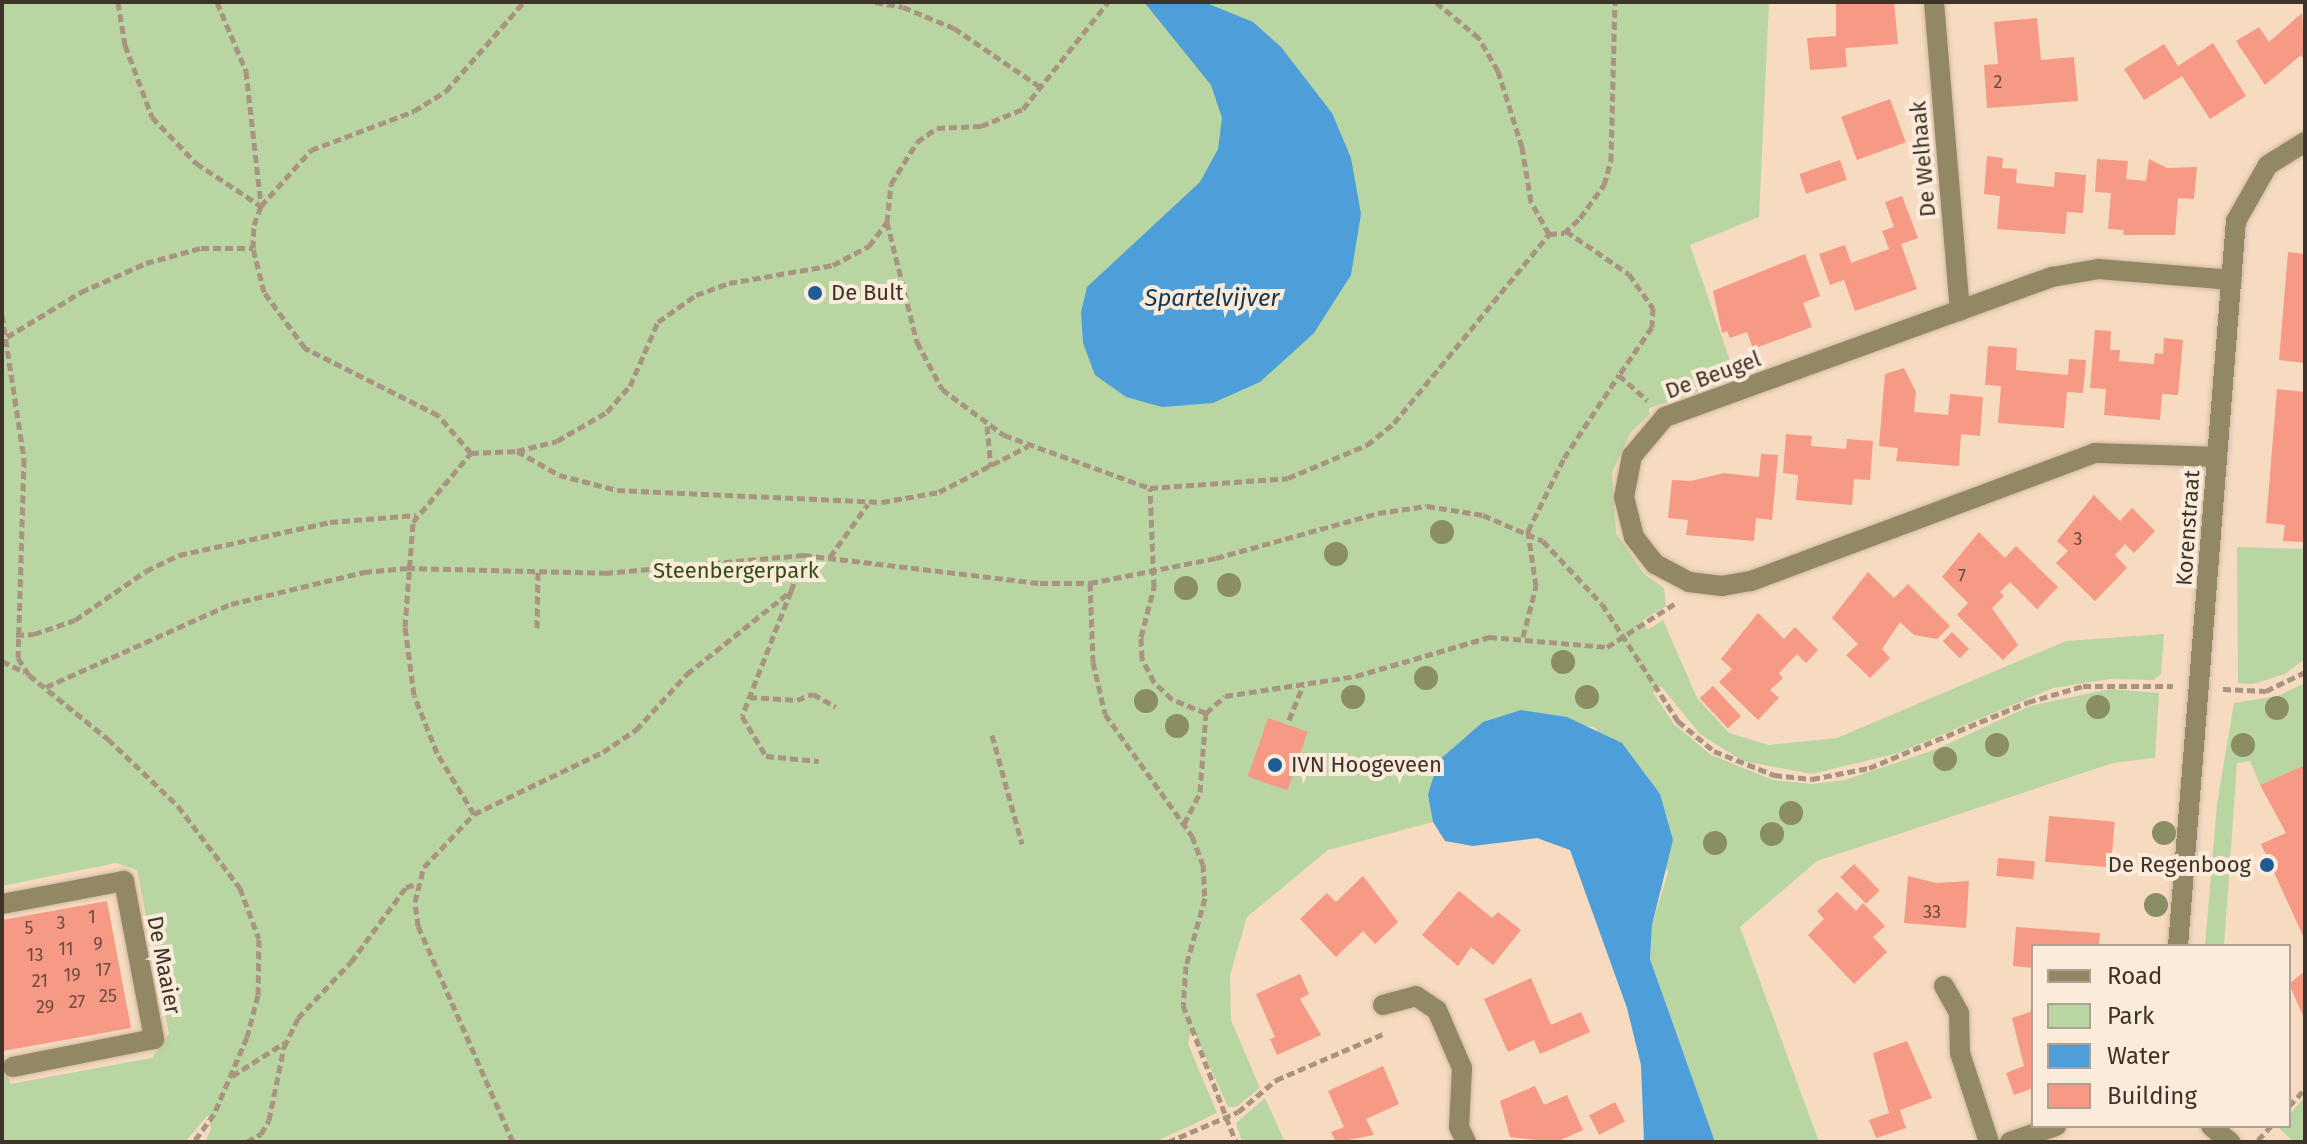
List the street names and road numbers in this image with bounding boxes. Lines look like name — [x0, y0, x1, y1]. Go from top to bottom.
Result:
street label: De Welhaak — [1905, 100, 1941, 218]
street label: De Beugel — [1662, 346, 1764, 404]
street label: Korenstraat — [2171, 469, 2205, 587]
street label: De Maaier — [142, 914, 186, 1016]

